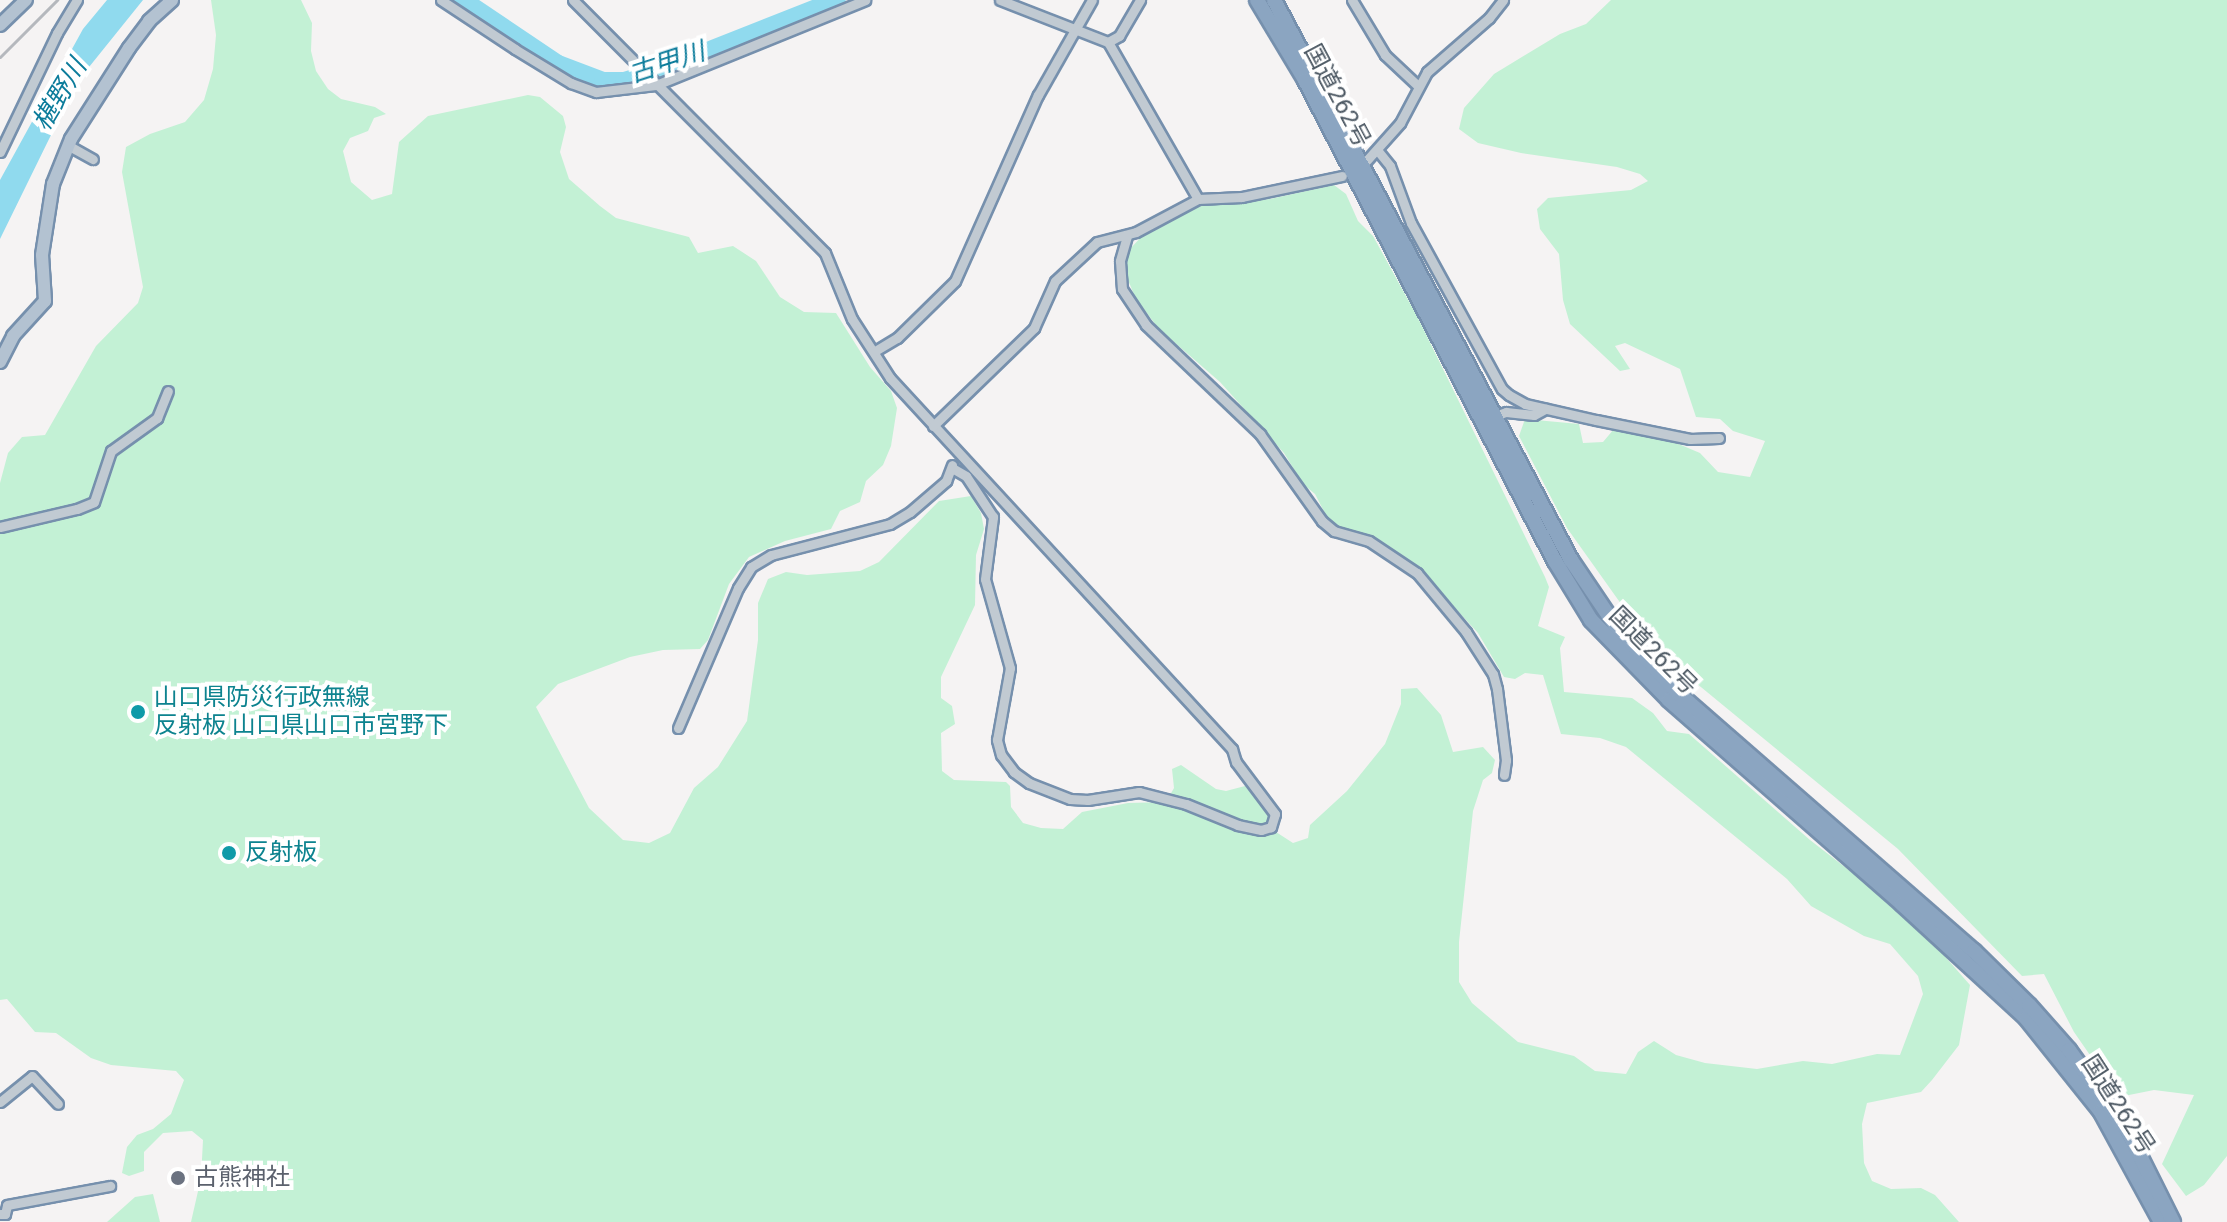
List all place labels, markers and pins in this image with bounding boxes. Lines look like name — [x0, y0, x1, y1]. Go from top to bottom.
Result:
place label: 山口県防災行政無線 反射板 山口県山口市宮野下 — [154, 684, 448, 740]
marker: 山口県防災行政無線 反射板 山口県山口市宮野下 — [129, 703, 147, 721]
place label: 反射板 — [245, 839, 317, 867]
marker: 反射板 — [220, 844, 238, 862]
place label: 古熊神社 — [194, 1164, 290, 1192]
marker: 古熊神社 — [169, 1169, 187, 1187]

